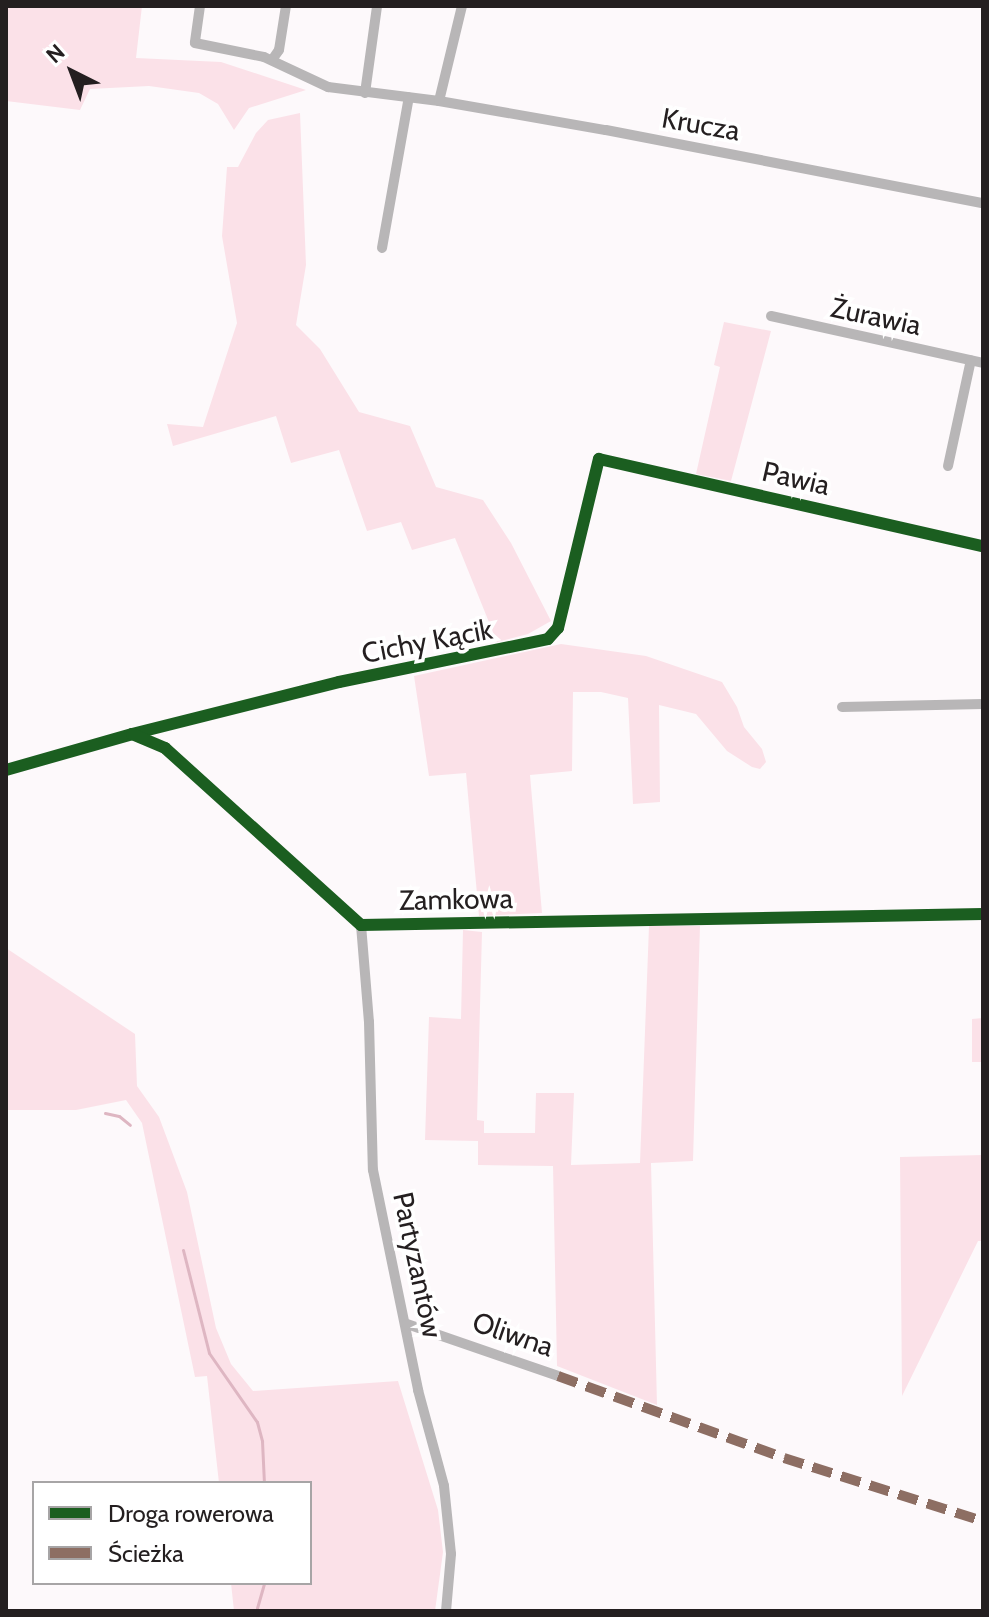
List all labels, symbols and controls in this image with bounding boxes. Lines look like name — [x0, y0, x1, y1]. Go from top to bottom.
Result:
north arrow — [32, 32, 112, 112]
text: N — [41, 39, 70, 69]
street label: Krucza — [659, 101, 743, 147]
street label: Żurawia — [828, 290, 924, 342]
street label: Pawia — [759, 454, 833, 502]
street label: Cichy Kącik — [359, 612, 495, 670]
street label: Zamkowa — [399, 881, 513, 917]
street label: Partyzantów — [386, 1189, 450, 1341]
street label: Oliwna — [468, 1305, 558, 1363]
legend — [32, 1481, 312, 1585]
text: Droga rowerowa — [108, 1499, 274, 1528]
text: Ścieżka — [108, 1539, 184, 1568]

